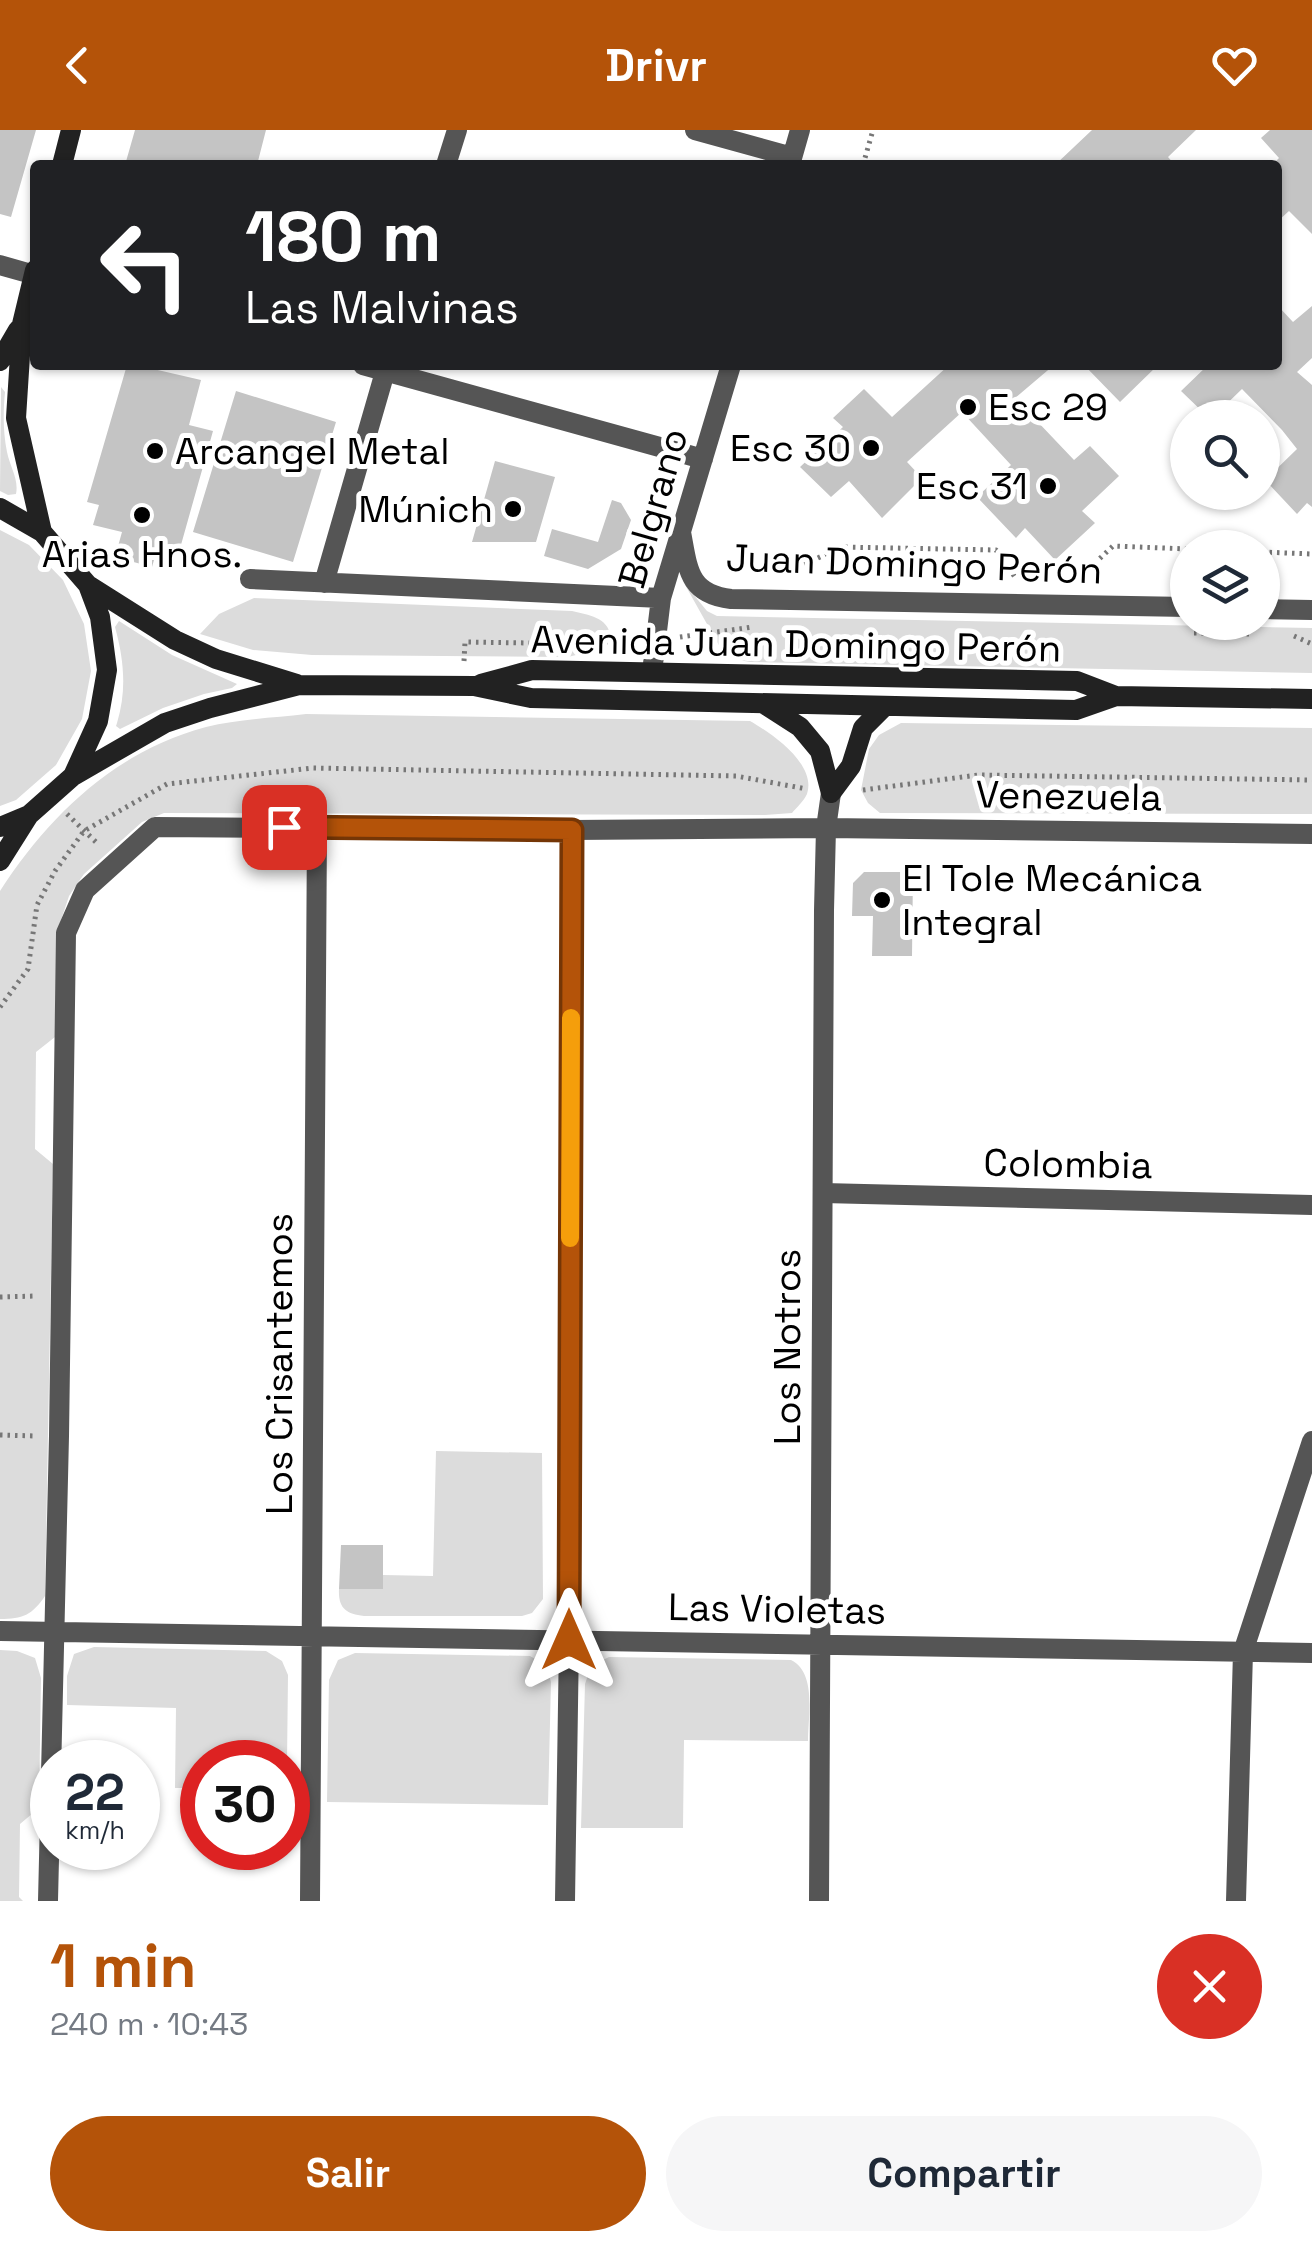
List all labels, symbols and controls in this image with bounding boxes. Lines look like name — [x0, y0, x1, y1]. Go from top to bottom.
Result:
text: Drivr — [605, 37, 707, 94]
icon: back — [50, 38, 105, 93]
icon: heart — [1207, 38, 1262, 93]
text: 180 m — [245, 192, 442, 281]
icon: left — [80, 200, 210, 330]
text: Las Malvinas — [245, 279, 519, 336]
place label: Esc 29 — [988, 383, 1108, 431]
marker: Esc 29 — [957, 396, 979, 418]
map controls — [1170, 400, 1280, 640]
button: search — [1170, 400, 1280, 510]
street label: Belgrano — [607, 423, 699, 593]
place label: Esc 30 — [730, 424, 851, 472]
place label: Arcangel Metal — [175, 427, 450, 475]
marker: Esc 30 — [860, 437, 882, 459]
marker: Arcangel Metal — [144, 440, 166, 462]
place label: Esc 31 — [916, 462, 1028, 510]
marker: Esc 31 — [1037, 475, 1059, 497]
place label: Múnich — [358, 485, 493, 533]
marker: Múnich — [502, 498, 524, 520]
marker: Arias Hnos. — [131, 504, 153, 526]
place label: Arias Hnos. — [42, 530, 242, 578]
button: layers — [1170, 530, 1280, 640]
street label: Juan Domingo Perón — [725, 533, 1103, 595]
street label: Avenida Juan Domingo Perón — [530, 615, 1062, 673]
street label: Venezuela — [975, 770, 1163, 822]
pin — [242, 785, 327, 870]
icon: arrive — [257, 800, 312, 855]
place label: El Tole Mecánica Integral — [902, 854, 1202, 946]
marker: El Tole Mecánica Integral — [871, 889, 893, 911]
street label: Colombia — [983, 1139, 1153, 1189]
street label: Los Crisantemos — [255, 1213, 303, 1515]
street label: Los Notros — [763, 1249, 811, 1445]
street label: Las Violetas — [667, 1583, 887, 1635]
position arrow — [517, 1588, 621, 1692]
speed limit sign: 30 — [180, 1740, 310, 1870]
text: 22 — [65, 1761, 125, 1825]
text: km/h — [65, 1814, 125, 1846]
text: 1 min — [50, 1928, 197, 2005]
button: close — [1157, 1934, 1262, 2039]
text: 240 m · 10:43 — [50, 2004, 248, 2044]
button: Salir — [50, 2116, 646, 2231]
button: Compartir — [666, 2116, 1262, 2231]

